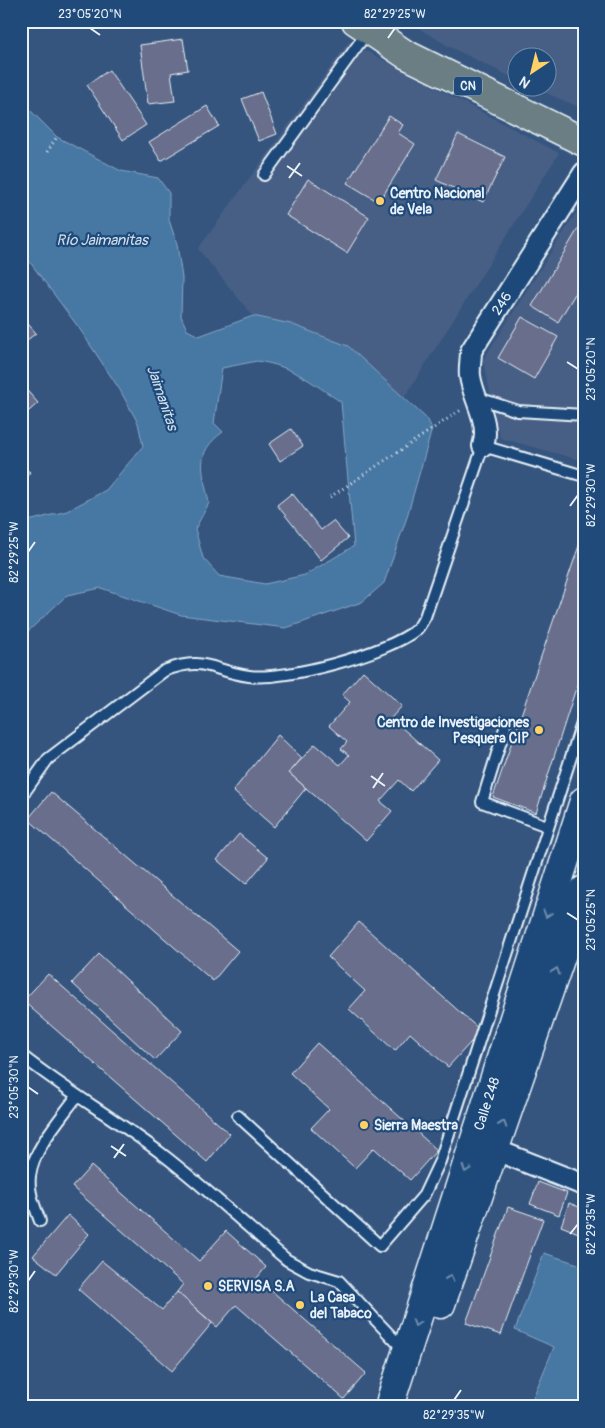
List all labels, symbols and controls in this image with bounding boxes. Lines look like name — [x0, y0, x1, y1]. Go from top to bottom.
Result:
text: 23°05'20"N — [58, 7, 122, 22]
text: 82°29'25"W — [364, 7, 426, 22]
north arrow — [508, 48, 558, 98]
text: N — [516, 73, 534, 92]
road number: CN — [454, 76, 482, 95]
place label: Centro Nacional de Vela — [390, 185, 485, 218]
marker: Centro Nacional de Vela — [374, 195, 386, 207]
water label: Río Jaimanitas — [56, 231, 150, 250]
street label: 246 — [488, 288, 515, 318]
text: 23°05'20"N — [584, 337, 599, 401]
water label: Jaimanitas — [142, 363, 183, 435]
text: 82°29'30"W — [584, 463, 599, 527]
text: 82°29'25"W — [7, 521, 22, 583]
place label: Centro de Investigaciones Pesquera CIP — [377, 714, 530, 747]
marker: Centro de Investigaciones Pesquera CIP — [533, 724, 545, 736]
text: 23°05'25"N — [584, 889, 599, 951]
one-way arrow — [543, 909, 553, 918]
one-way arrow — [550, 967, 560, 975]
text: 23°05'30"N — [7, 1055, 22, 1119]
street label: Calle 248 — [470, 1075, 503, 1132]
place label: Sierra Maestra — [374, 1117, 458, 1134]
marker: Sierra Maestra — [358, 1119, 370, 1131]
one-way arrow — [497, 1120, 507, 1129]
one-way arrow — [461, 1164, 471, 1172]
text: 82°29'35"W — [584, 1193, 599, 1255]
text: 82°29'30"W — [7, 1249, 22, 1313]
one-way arrow — [444, 1274, 454, 1283]
place label: SERVISA S.A — [218, 1278, 294, 1295]
marker: SERVISA S.A — [202, 1280, 214, 1292]
place label: La Casa del Tabaco — [310, 1289, 372, 1322]
marker: La Casa del Tabaco — [294, 1299, 306, 1311]
one-way arrow — [411, 1319, 421, 1327]
text: 82°29'35"W — [423, 1408, 485, 1423]

